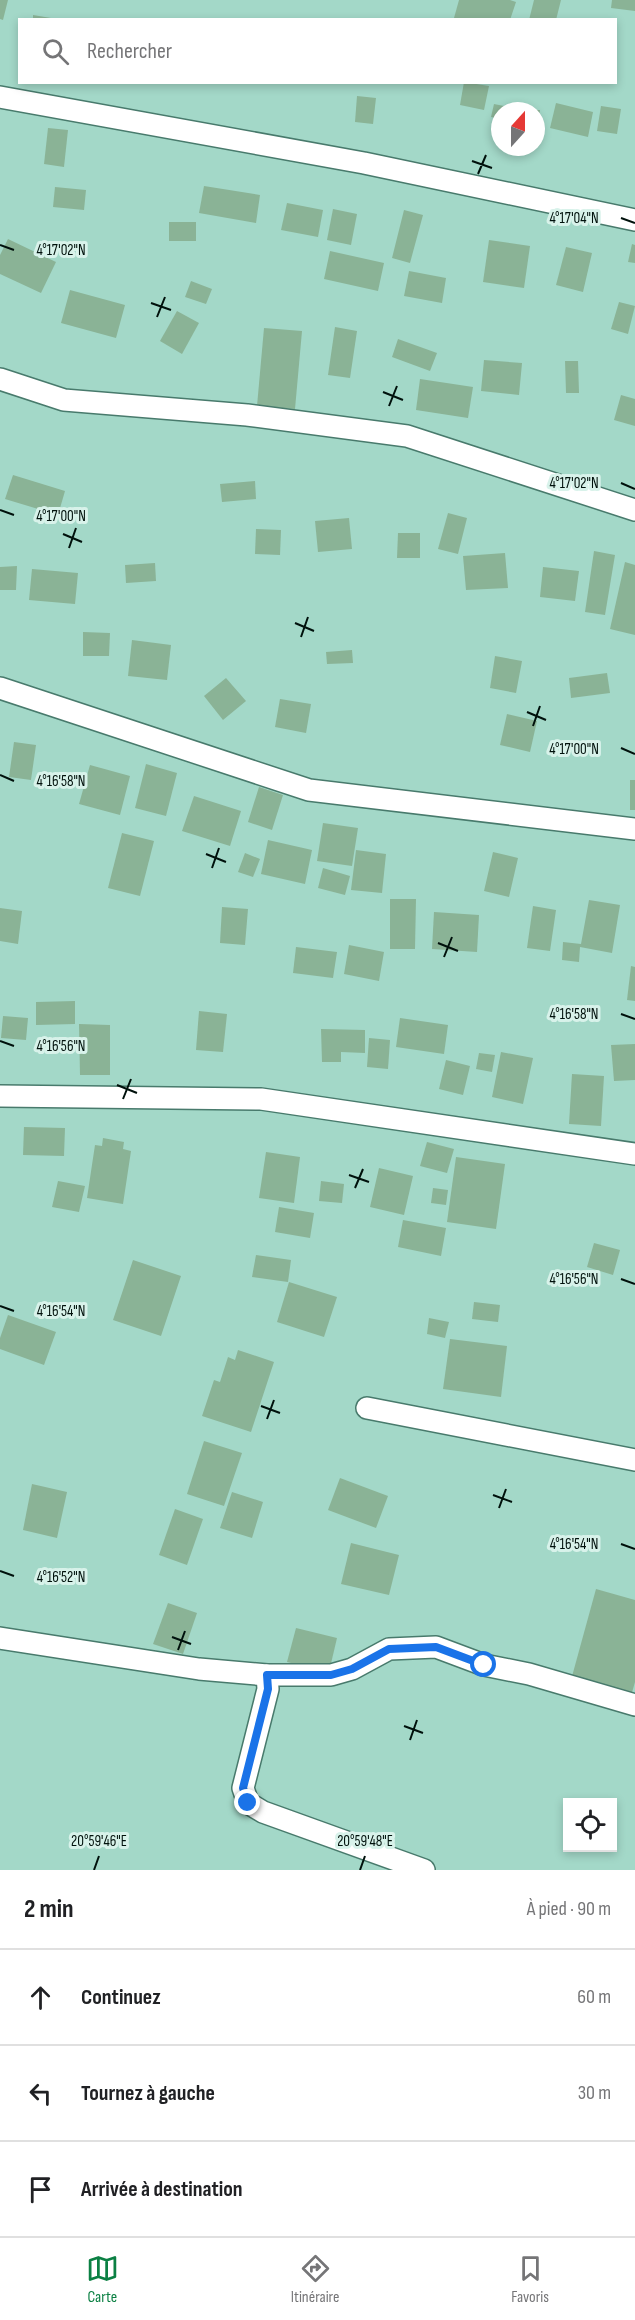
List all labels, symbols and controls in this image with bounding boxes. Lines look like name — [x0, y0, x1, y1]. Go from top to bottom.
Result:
search box — [18, 18, 617, 84]
icon: search — [39, 35, 72, 68]
text: Rechercher — [87, 38, 172, 65]
north arrow — [491, 102, 545, 156]
text: 4°17'04"N — [549, 209, 599, 228]
text: 4°17'02"N — [36, 241, 86, 260]
text: 4°17'02"N — [549, 474, 599, 493]
text: 4°17'00"N — [36, 507, 86, 526]
text: 4°17'00"N — [549, 740, 599, 759]
text: 4°16'58"N — [37, 772, 85, 791]
text: 4°16'58"N — [550, 1005, 598, 1024]
text: 4°16'56"N — [37, 1037, 85, 1056]
text: 4°16'56"N — [550, 1270, 598, 1289]
text: 4°16'54"N — [37, 1302, 85, 1321]
text: 4°16'54"N — [550, 1535, 598, 1554]
text: 4°16'52"N — [37, 1568, 85, 1587]
route start — [470, 1651, 496, 1677]
route end — [234, 1789, 260, 1815]
map controls — [563, 1798, 617, 1852]
button: locate — [563, 1798, 617, 1852]
text: 20°59'46"E — [71, 1832, 127, 1851]
text: 20°59'48"E — [337, 1832, 393, 1851]
text: 2 min — [24, 1894, 74, 1925]
text: À pied · 90 m — [527, 1897, 611, 1921]
icon: ahead — [24, 1981, 57, 2014]
text: Continuez — [81, 1984, 161, 2011]
text: 60 m — [577, 1985, 611, 2009]
icon: left — [24, 2077, 57, 2110]
text: Tournez à gauche — [81, 2080, 215, 2107]
text: 30 m — [578, 2081, 611, 2105]
icon: arrive — [24, 2173, 57, 2206]
text: Arrivée à destination — [81, 2176, 243, 2203]
tab: Carte — [86, 2252, 119, 2307]
tab: Itinéraire — [291, 2252, 339, 2307]
tab: Favoris — [511, 2252, 549, 2307]

